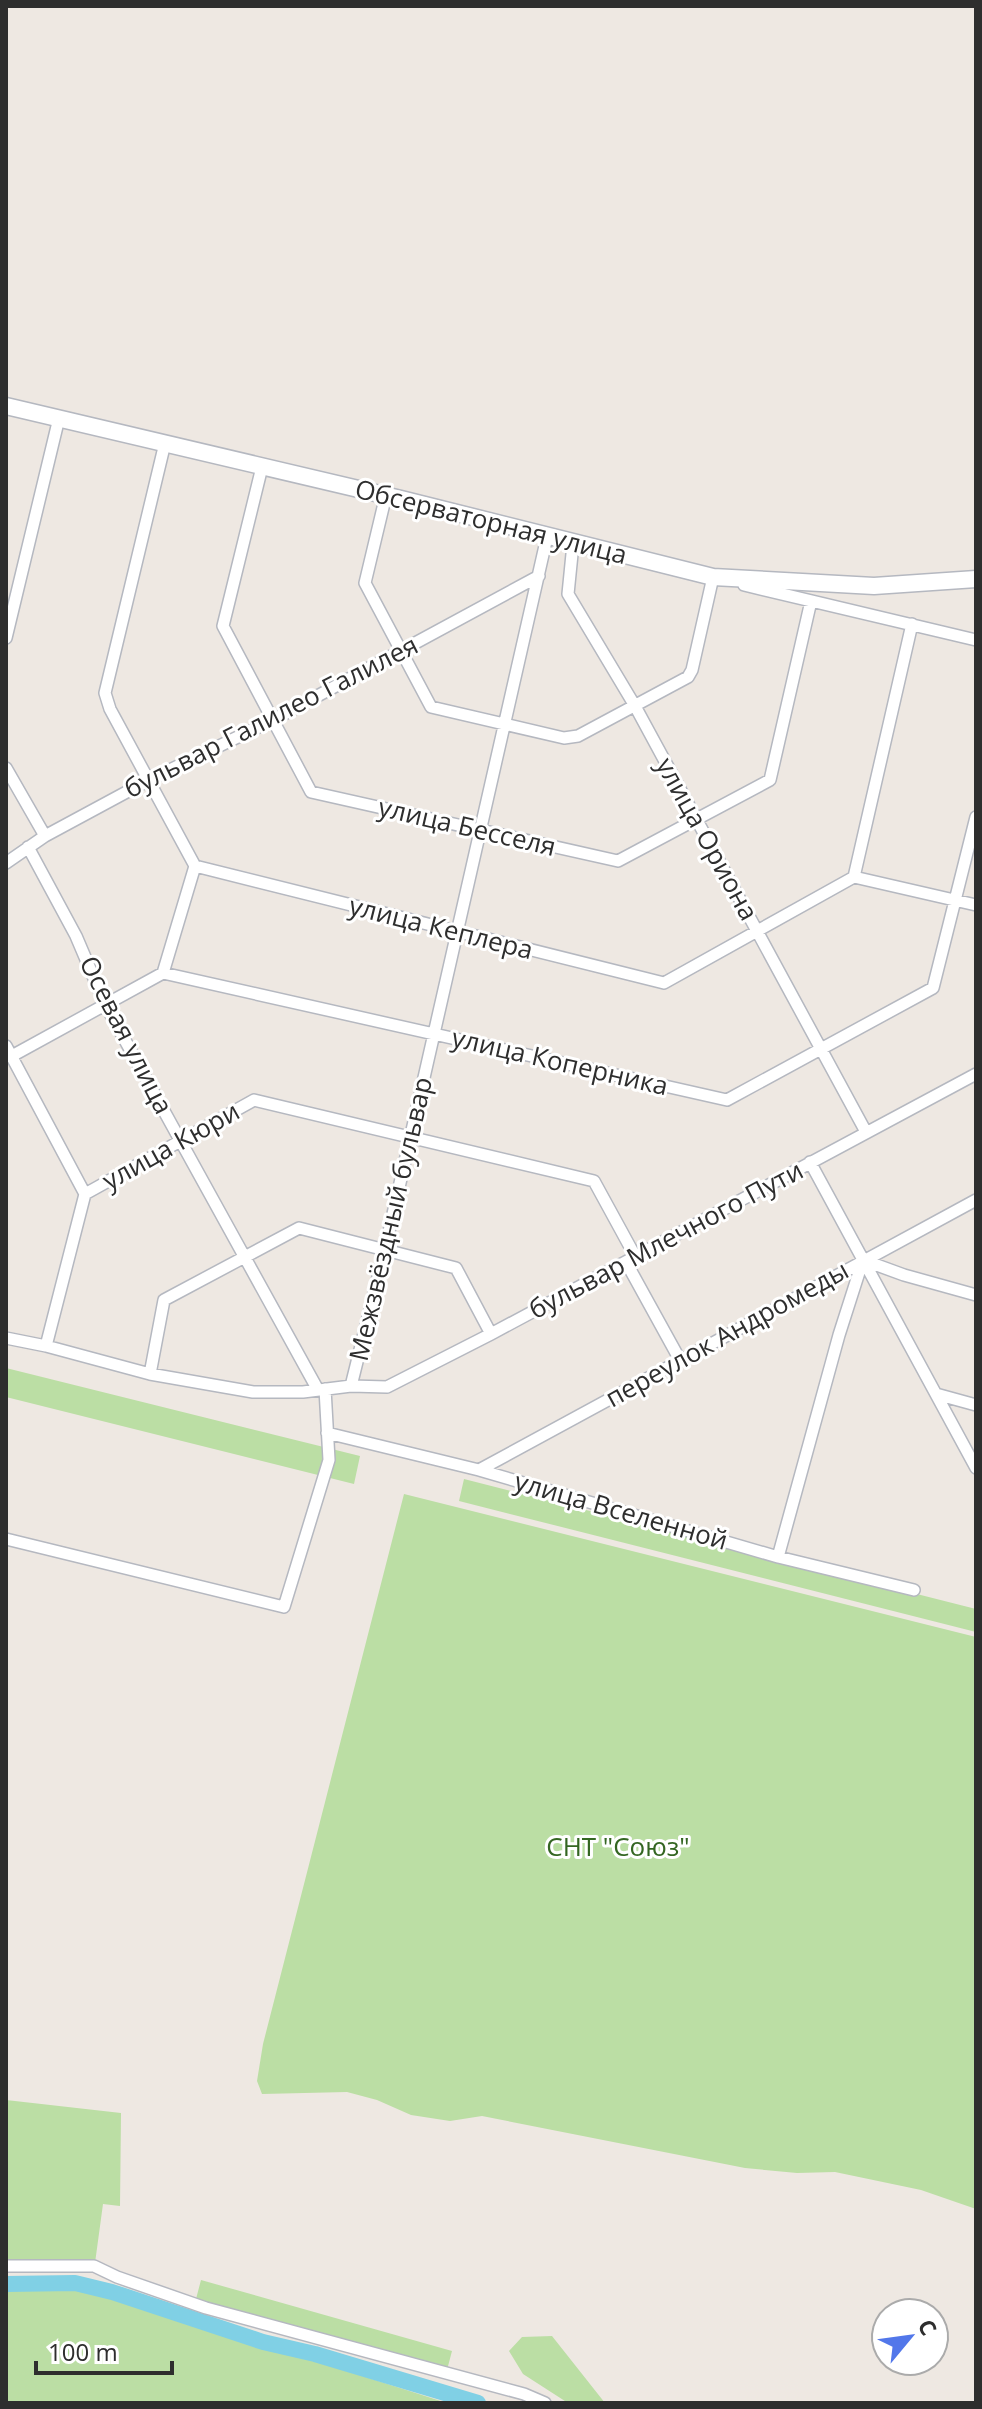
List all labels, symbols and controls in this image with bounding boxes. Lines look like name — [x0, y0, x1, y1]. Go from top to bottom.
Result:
street label: Обсерваторная улица — [352, 470, 631, 572]
street label: бульвар Галилео Галилея — [117, 626, 424, 806]
street label: улица Ориона — [648, 751, 768, 926]
street label: улица Бесселя — [375, 788, 560, 864]
street label: улица Кеплера — [346, 887, 537, 967]
street label: Осевая улица — [72, 949, 182, 1120]
street label: улица Коперника — [449, 1019, 672, 1103]
street label: Межзвёздный бульвар — [340, 1073, 440, 1364]
street label: улица Кюри — [95, 1093, 246, 1198]
street label: бульвар Млечного Пути — [522, 1151, 809, 1327]
street label: переулок Андромеды — [598, 1251, 855, 1415]
street label: улица Вселенной — [510, 1462, 732, 1558]
park label: СНТ "Союз" — [546, 1828, 690, 1864]
north arrow — [870, 2297, 950, 2377]
text: С — [912, 2313, 945, 2340]
scale bar — [36, 2325, 172, 2375]
text: 100 m — [48, 2335, 118, 2368]

